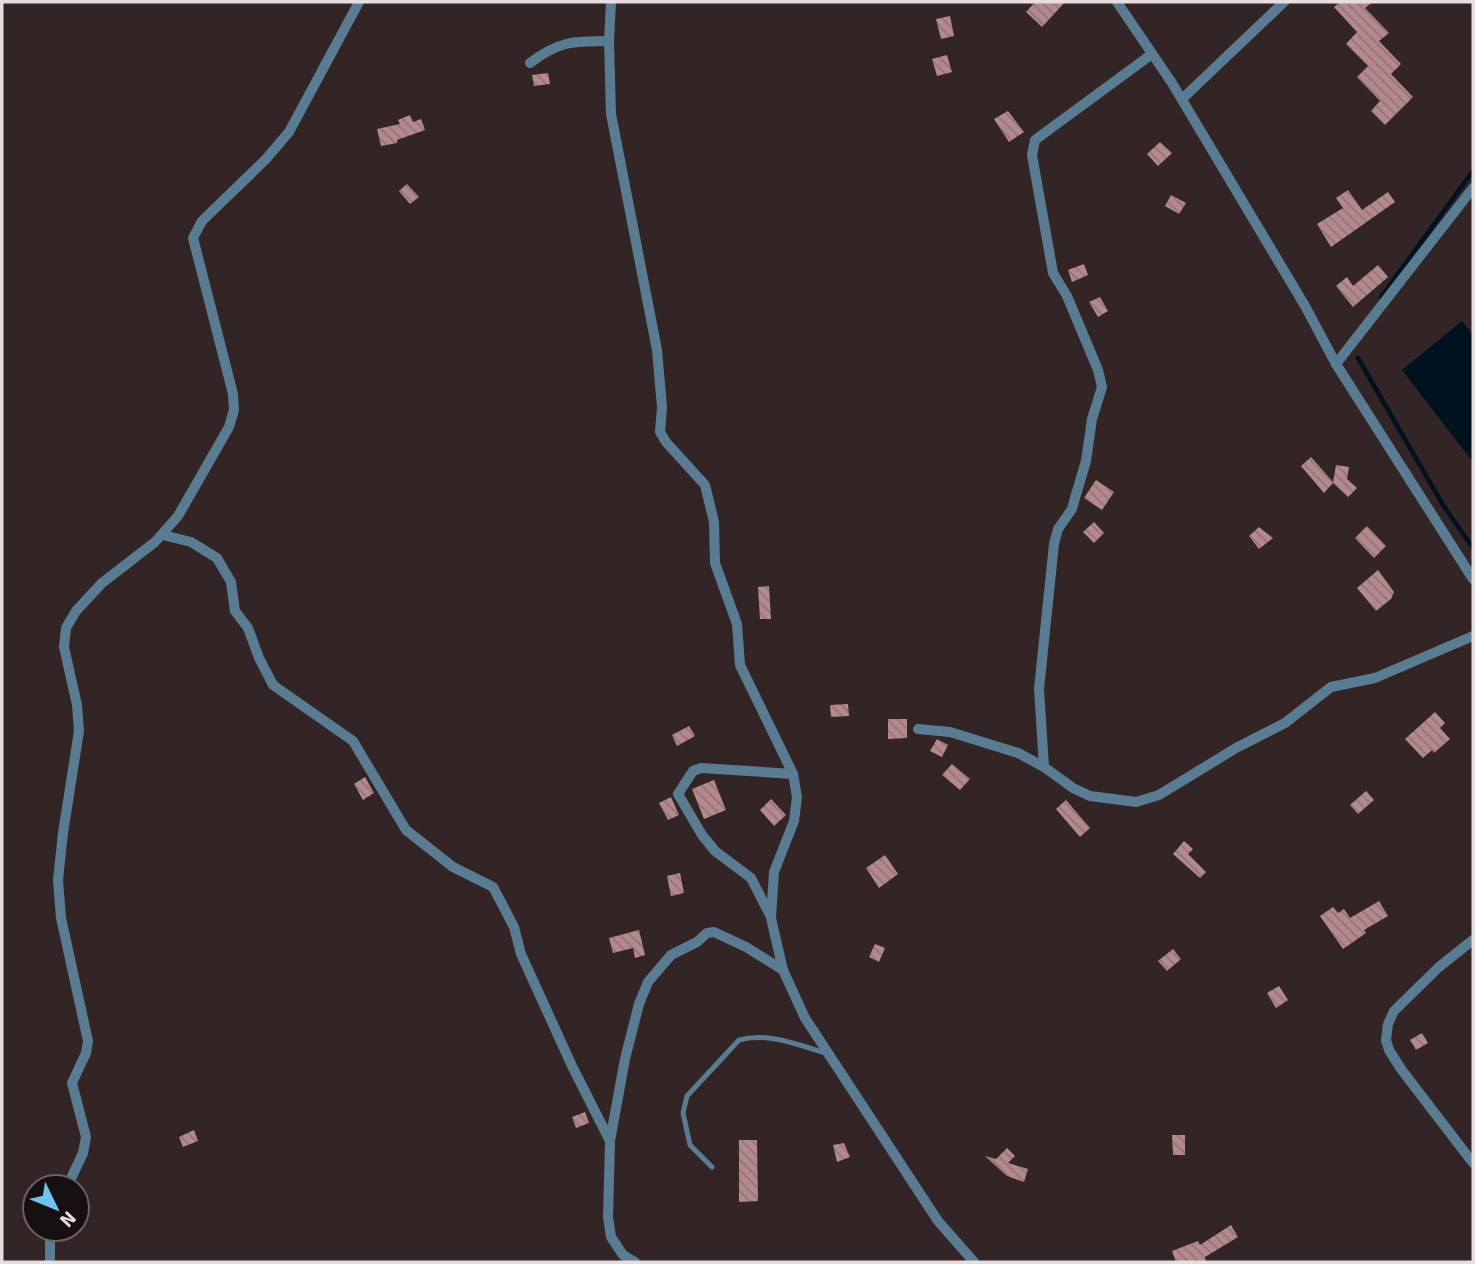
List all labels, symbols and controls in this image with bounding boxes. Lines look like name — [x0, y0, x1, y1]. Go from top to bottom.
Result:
north arrow — [21, 1173, 91, 1243]
text: N — [54, 1206, 81, 1232]

